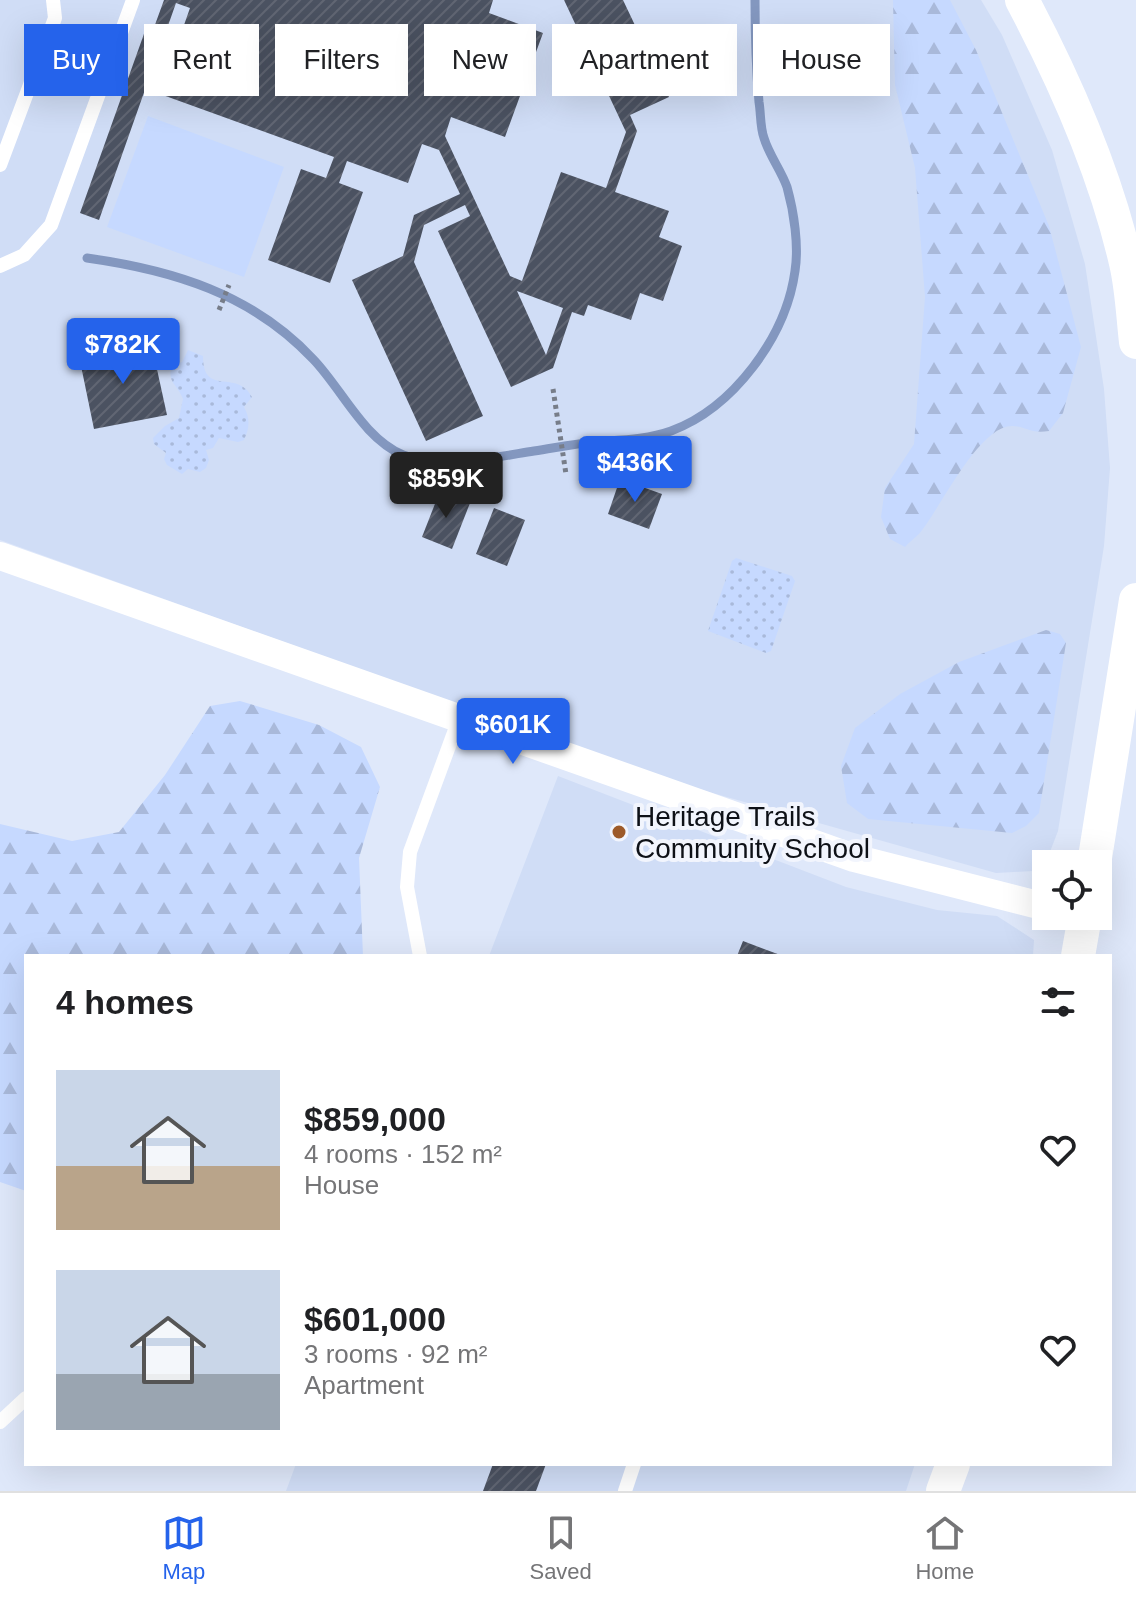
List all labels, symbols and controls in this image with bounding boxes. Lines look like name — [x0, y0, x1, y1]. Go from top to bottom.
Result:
chip: Buy — [24, 24, 128, 96]
chip: Rent — [144, 24, 259, 96]
chip: Filters — [275, 24, 408, 96]
chip: New — [424, 24, 536, 96]
chip: Apartment — [552, 24, 737, 96]
chip: House — [753, 24, 890, 96]
pin: $782K — [67, 318, 179, 386]
text: $782K — [85, 329, 161, 359]
pin: $436K — [579, 436, 691, 504]
text: $436K — [597, 447, 673, 477]
pin: $859K — [390, 452, 502, 520]
text: $859K — [408, 463, 484, 493]
pin: $601K — [457, 698, 569, 766]
text: $601K — [475, 709, 551, 739]
place label: Heritage Trails Community School — [635, 801, 870, 864]
marker: Heritage Trails Community School — [610, 823, 628, 841]
map controls — [1032, 850, 1112, 930]
button: locate — [1032, 850, 1112, 930]
icon: filters — [1036, 980, 1080, 1024]
text: 4 homes — [56, 983, 194, 1021]
text: $859,000 — [304, 1100, 446, 1138]
icon: home — [120, 1102, 216, 1198]
icon: heart — [1036, 1128, 1080, 1172]
text: 4 rooms · 152 m² — [304, 1139, 502, 1169]
text: House — [304, 1170, 379, 1200]
text: $601,000 — [304, 1300, 446, 1338]
icon: home — [120, 1302, 216, 1398]
icon: heart — [1036, 1328, 1080, 1372]
text: 3 rooms · 92 m² — [304, 1339, 488, 1369]
text: Apartment — [304, 1370, 424, 1400]
tab: Map — [162, 1511, 206, 1585]
tab: Saved — [529, 1511, 592, 1585]
tab: Home — [915, 1511, 974, 1585]

